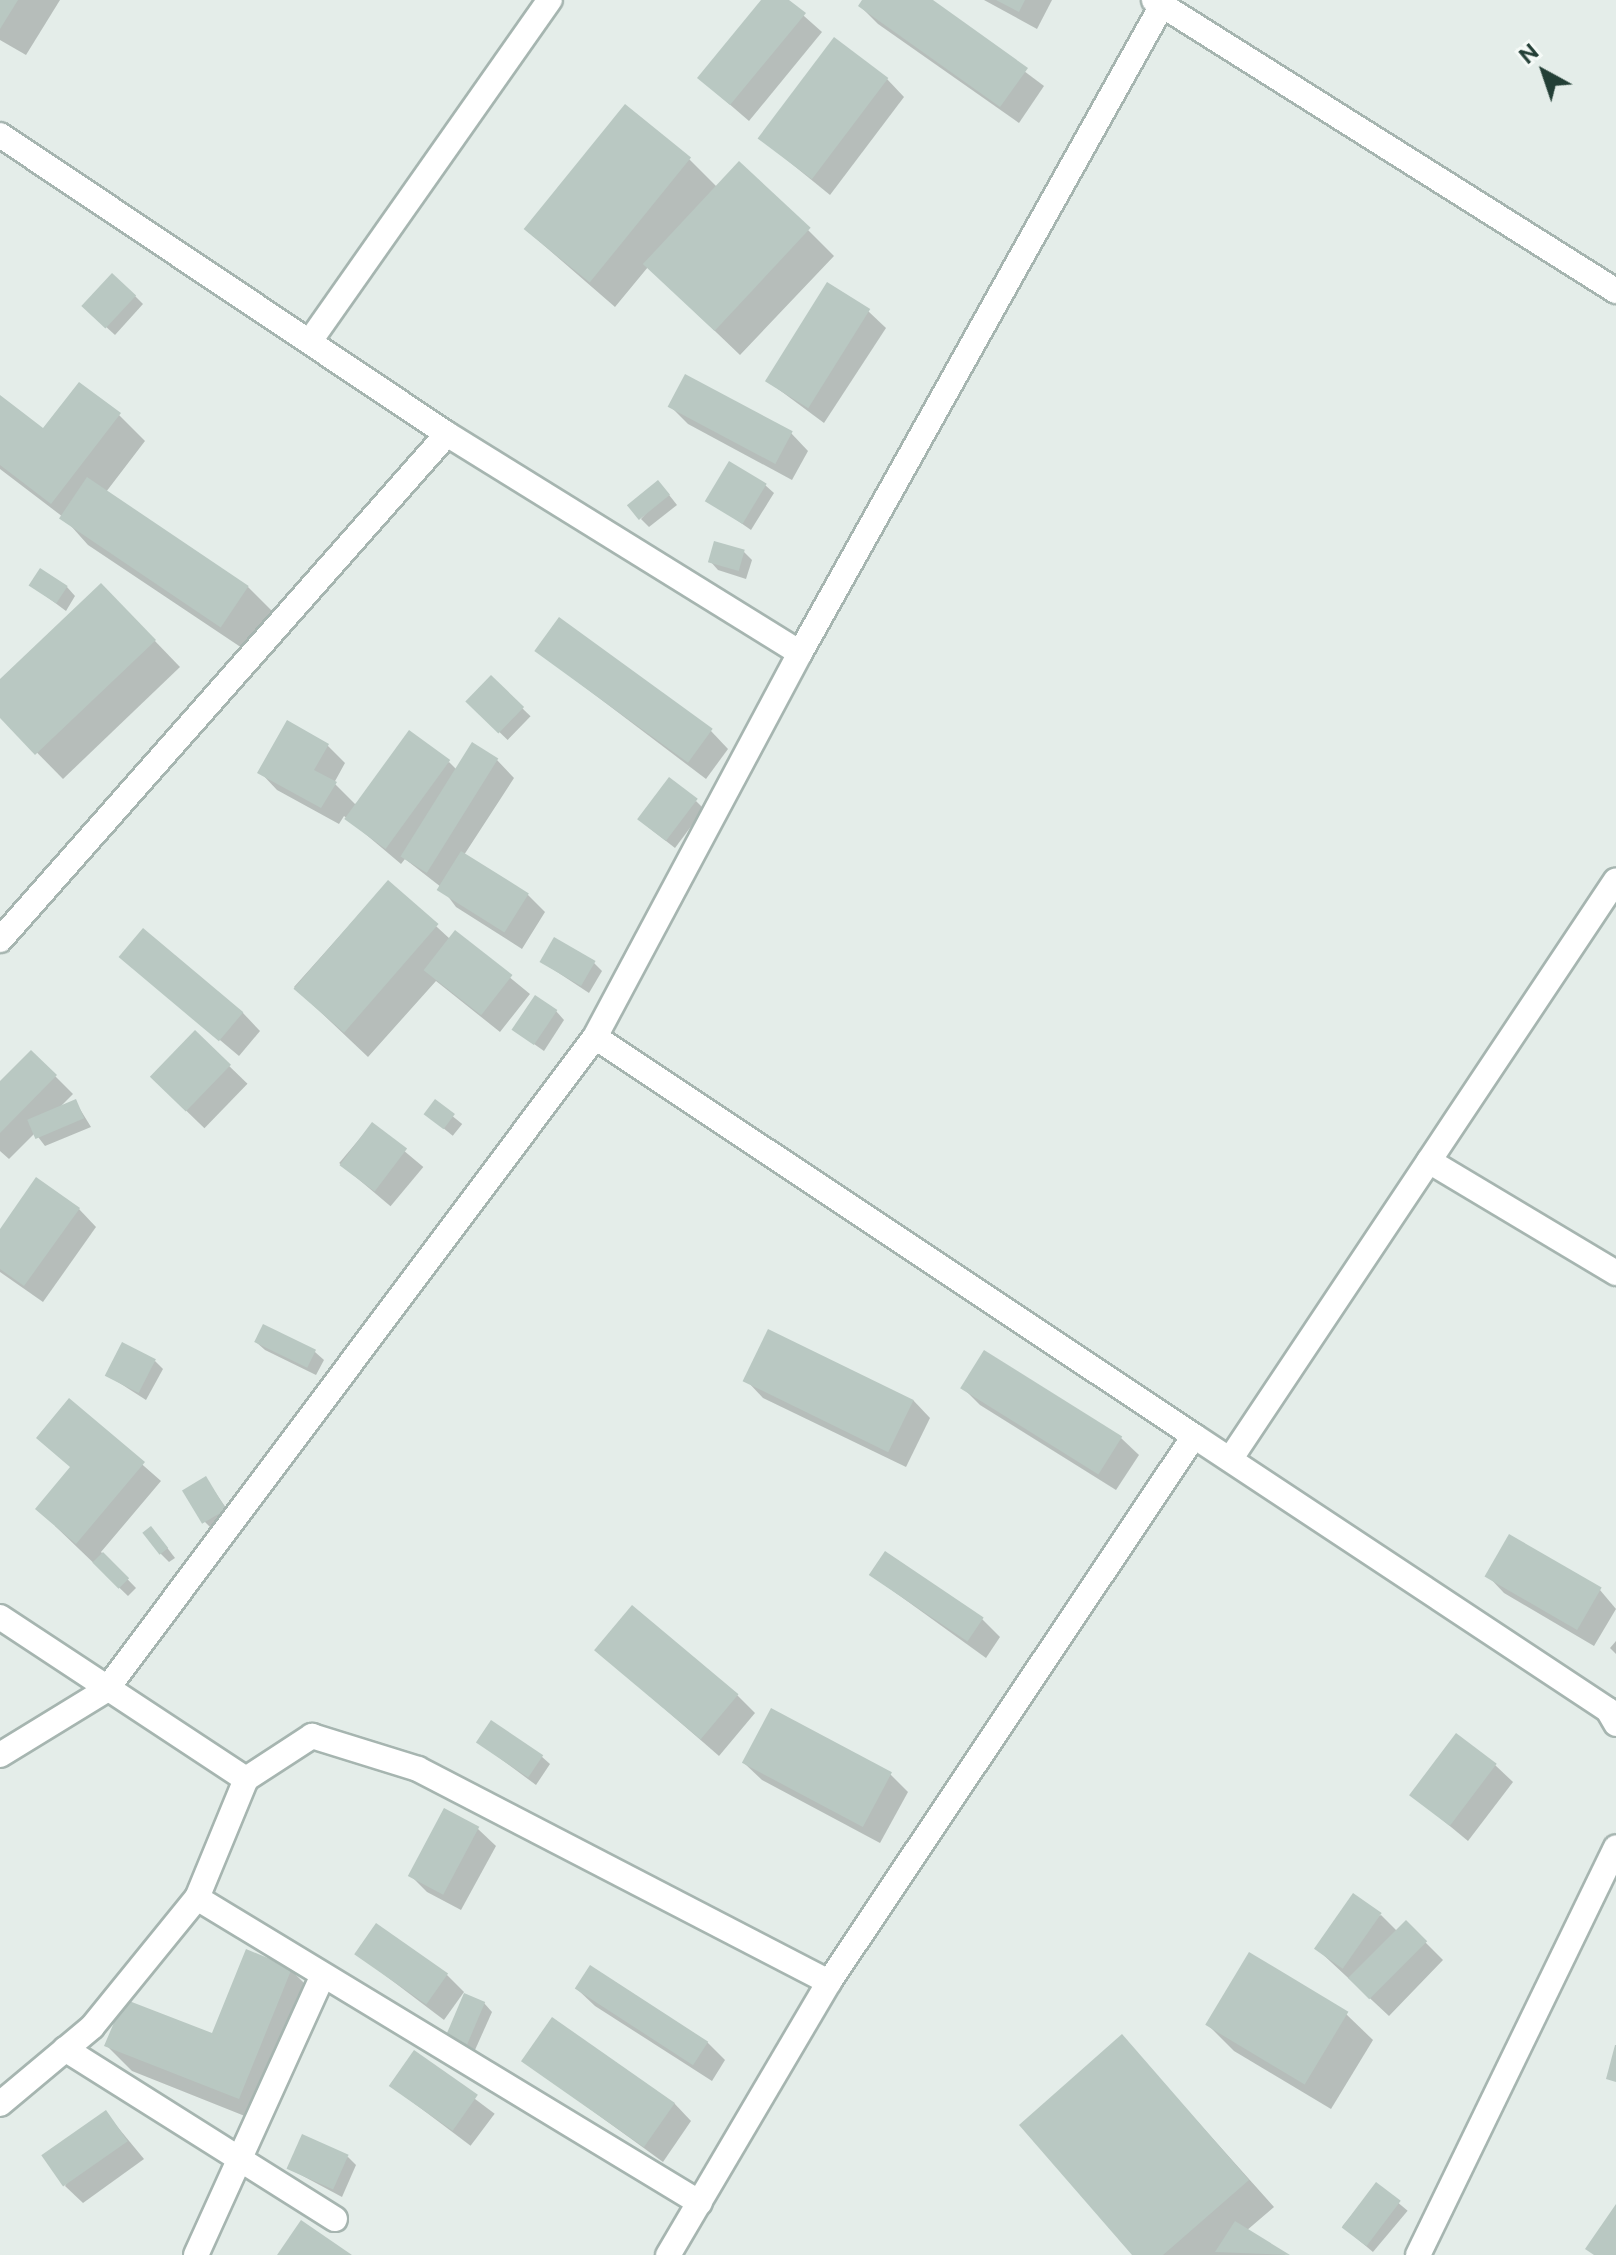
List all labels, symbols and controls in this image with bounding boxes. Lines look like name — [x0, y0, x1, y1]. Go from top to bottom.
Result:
north arrow — [1504, 32, 1584, 112]
text: N — [1514, 38, 1544, 69]

